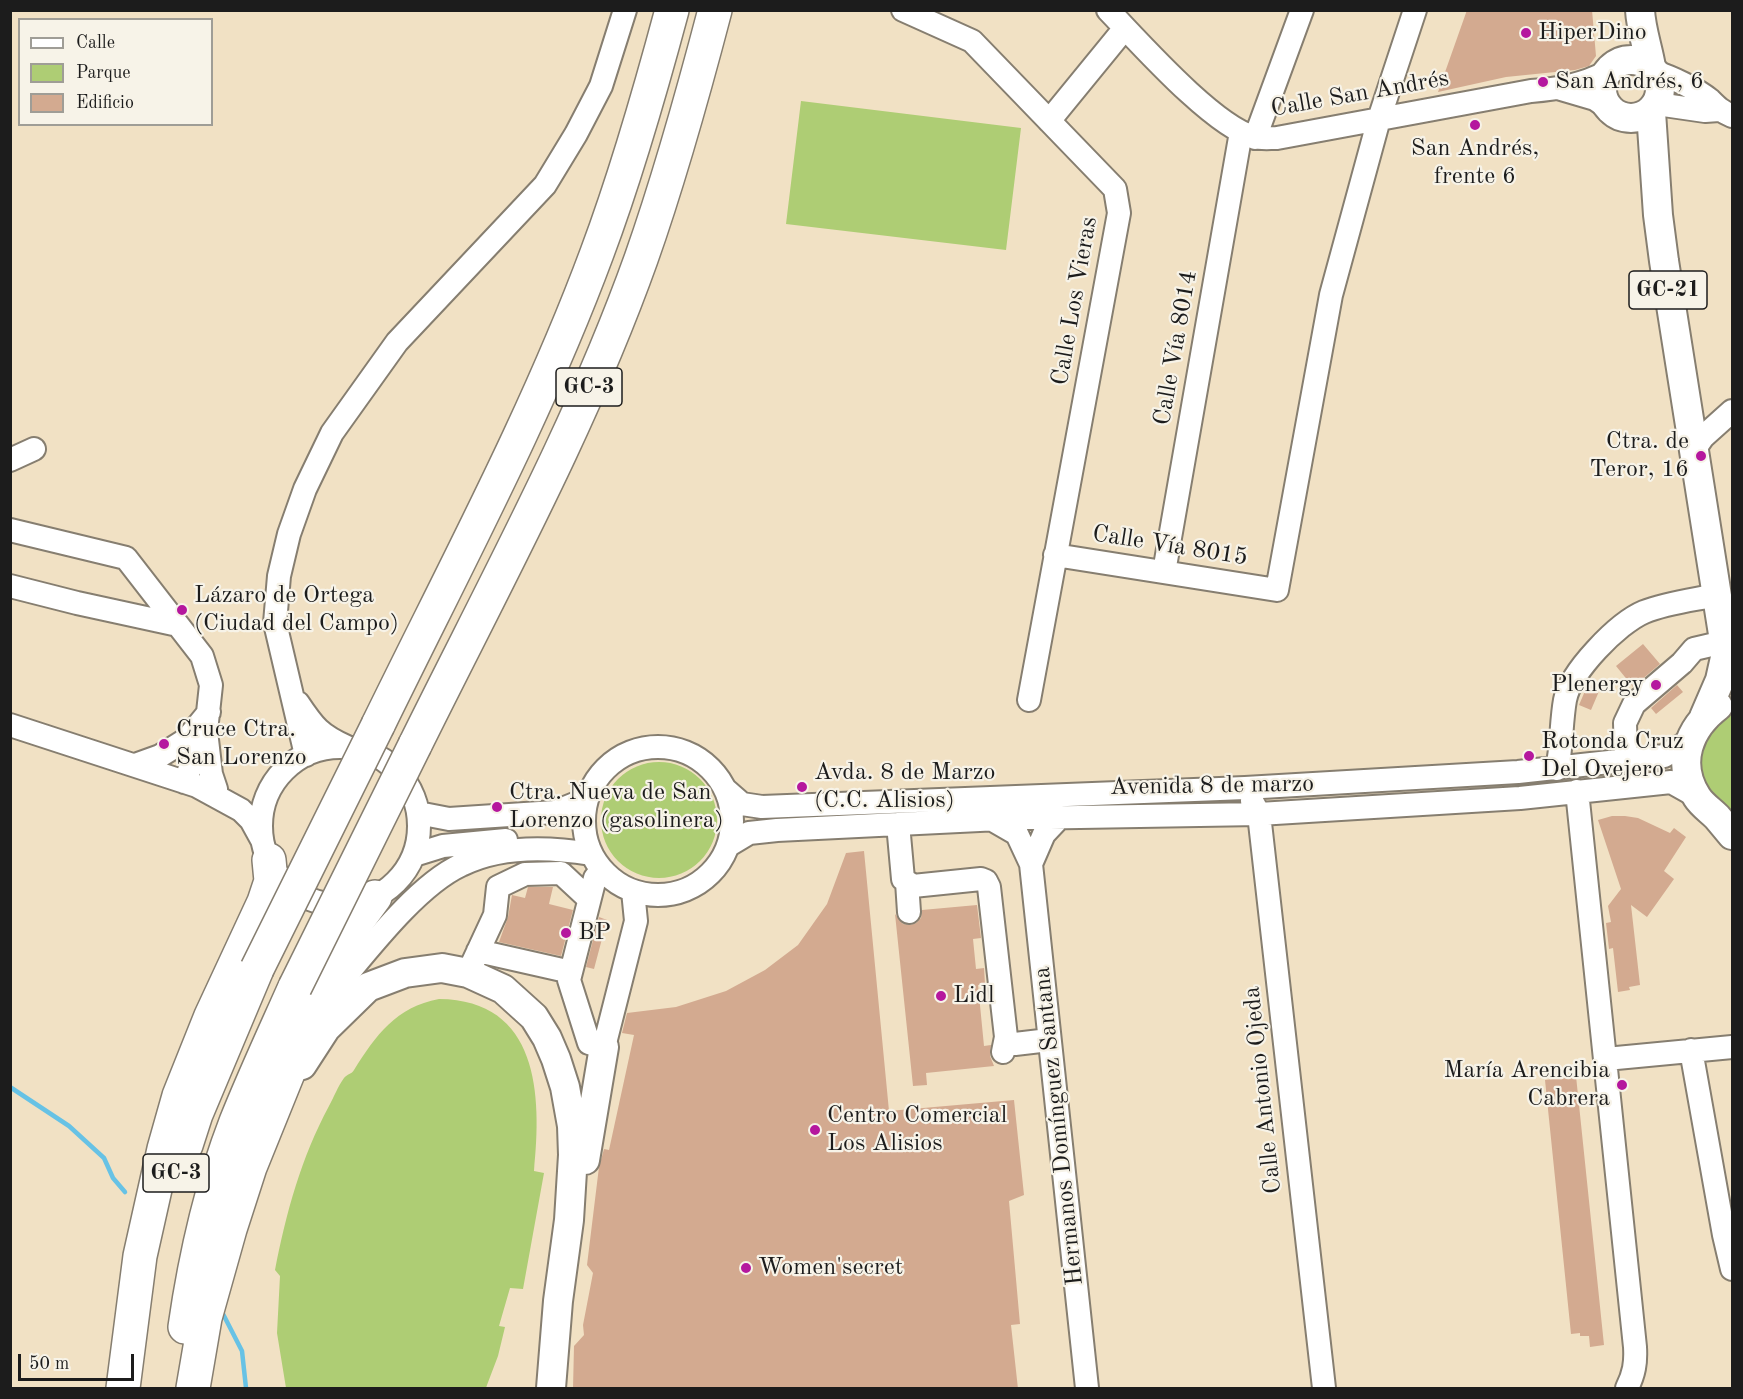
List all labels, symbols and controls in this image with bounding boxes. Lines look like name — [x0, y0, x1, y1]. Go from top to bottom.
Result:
legend — [18, 18, 213, 126]
place label: HiperDino — [1538, 19, 1647, 47]
marker: HiperDino — [1519, 26, 1533, 40]
text: Calle — [76, 34, 115, 52]
text: Parque — [76, 64, 131, 82]
street label: Calle San Andrés — [1269, 64, 1451, 124]
place label: San Andrés, 6 — [1555, 68, 1704, 96]
marker: San Andrés, 6 — [1536, 75, 1550, 89]
text: Edificio — [76, 94, 134, 112]
marker: San Andrés, frente 6 — [1468, 118, 1482, 132]
place label: San Andrés, frente 6 — [1411, 135, 1539, 191]
street label: Calle Los Vieras — [1046, 214, 1104, 388]
street label: Calle Vía 8014 — [1148, 268, 1204, 428]
road number: GC-21 — [1629, 271, 1707, 309]
road number: GC-3 — [556, 368, 622, 406]
place label: Ctra. de Teror, 16 — [1590, 428, 1689, 484]
marker: Ctra. de Teror, 16 — [1694, 449, 1708, 463]
street label: Calle Vía 8015 — [1090, 520, 1250, 572]
place label: Lázaro de Ortega (Ciudad del Campo) — [194, 582, 399, 638]
marker: Lázaro de Ortega (Ciudad del Campo) — [175, 603, 189, 617]
place label: Plenergy — [1551, 671, 1644, 699]
marker: Plenergy — [1649, 678, 1663, 692]
place label: Cruce Ctra. San Lorenzo — [176, 716, 307, 772]
place label: Rotonda Cruz Del Ovejero — [1541, 728, 1684, 784]
marker: Cruce Ctra. San Lorenzo — [157, 737, 171, 751]
marker: Rotonda Cruz Del Ovejero — [1522, 749, 1536, 763]
place label: Avda. 8 de Marzo (C.C. Alisios) — [814, 759, 995, 815]
street label: Avenida 8 de marzo — [1110, 770, 1314, 802]
place label: Ctra. Nueva de San Lorenzo (gasolinera) — [509, 779, 724, 835]
marker: Avda. 8 de Marzo (C.C. Alisios) — [795, 780, 809, 794]
marker: Ctra. Nueva de San Lorenzo (gasolinera) — [490, 800, 504, 814]
place label: BP — [578, 919, 611, 947]
marker: BP — [559, 926, 573, 940]
street label: Hermanos Domínguez Santana — [1028, 965, 1090, 1287]
place label: Lidl — [953, 982, 995, 1010]
street label: Calle Antonio Ojeda — [1238, 985, 1288, 1195]
marker: Lidl — [934, 989, 948, 1003]
place label: María Arencibia Cabrera — [1443, 1057, 1610, 1113]
marker: María Arencibia Cabrera — [1615, 1078, 1629, 1092]
place label: Centro Comercial Los Alisios — [827, 1102, 1007, 1158]
marker: Centro Comercial Los Alisios — [808, 1123, 822, 1137]
road number: GC-3 — [143, 1154, 209, 1192]
place label: Women'secret — [758, 1254, 903, 1282]
marker: Women'secret — [739, 1261, 753, 1275]
scale bar — [21, 1342, 136, 1380]
text: 50 m — [29, 1355, 69, 1373]

